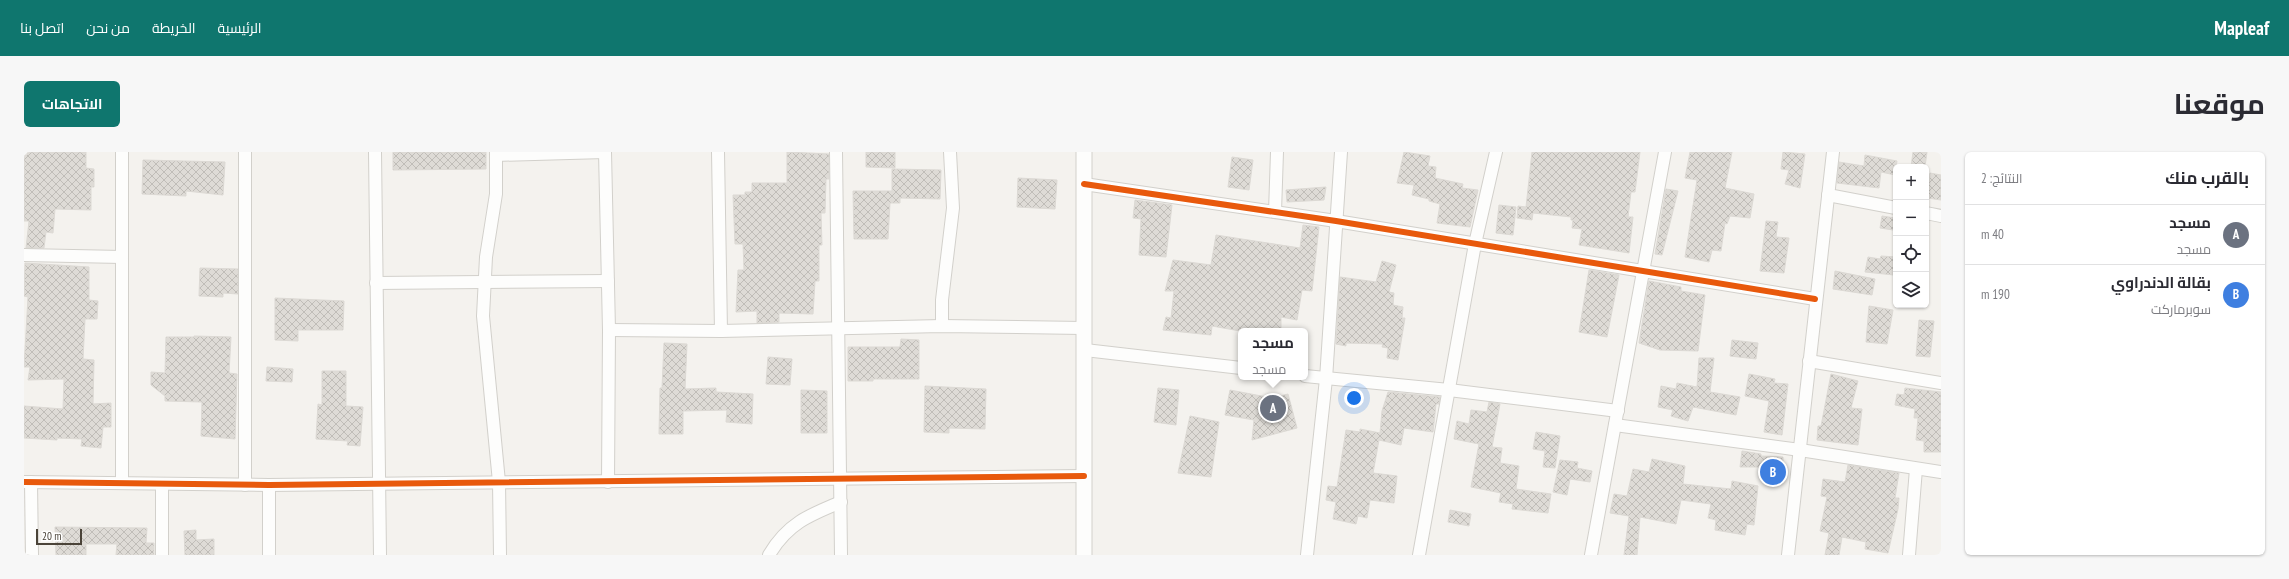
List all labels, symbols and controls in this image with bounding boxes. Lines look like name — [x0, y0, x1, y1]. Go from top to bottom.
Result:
text: Mapleaf — [2214, 16, 2269, 40]
text: اتصل بنا — [20, 19, 64, 37]
text: من نحن — [86, 19, 130, 37]
text: الخريطة — [152, 19, 196, 37]
text: الرئيسية — [218, 19, 262, 37]
button: الاتجاهات — [24, 81, 120, 127]
text: موقعنا — [2174, 85, 2265, 122]
map controls — [1893, 164, 1929, 308]
button: + — [1893, 164, 1929, 200]
text: بالقرب منك — [2165, 167, 2249, 189]
text: النتائج: 2 — [1981, 170, 2022, 187]
button: − — [1893, 200, 1929, 236]
text: مسجد — [2169, 213, 2211, 232]
text: 40 m — [1981, 226, 2004, 243]
text: A — [2233, 226, 2239, 243]
button: locate — [1893, 236, 1929, 272]
text: مسجد — [2177, 241, 2211, 258]
button: layers — [1893, 272, 1929, 308]
text: بقالة الدندراوي — [2111, 273, 2211, 292]
text: 190 m — [1981, 286, 2010, 303]
text: B — [2233, 286, 2239, 303]
text: سوبرماركت — [2151, 301, 2211, 318]
popup — [1238, 328, 1308, 380]
text: مسجد — [1252, 333, 1294, 352]
text: مسجد — [1252, 361, 1286, 378]
your location — [1344, 388, 1364, 408]
pin: A — [1260, 393, 1286, 423]
pin: B — [1760, 457, 1786, 487]
scale bar — [36, 527, 82, 546]
text: 20 m — [42, 529, 61, 543]

